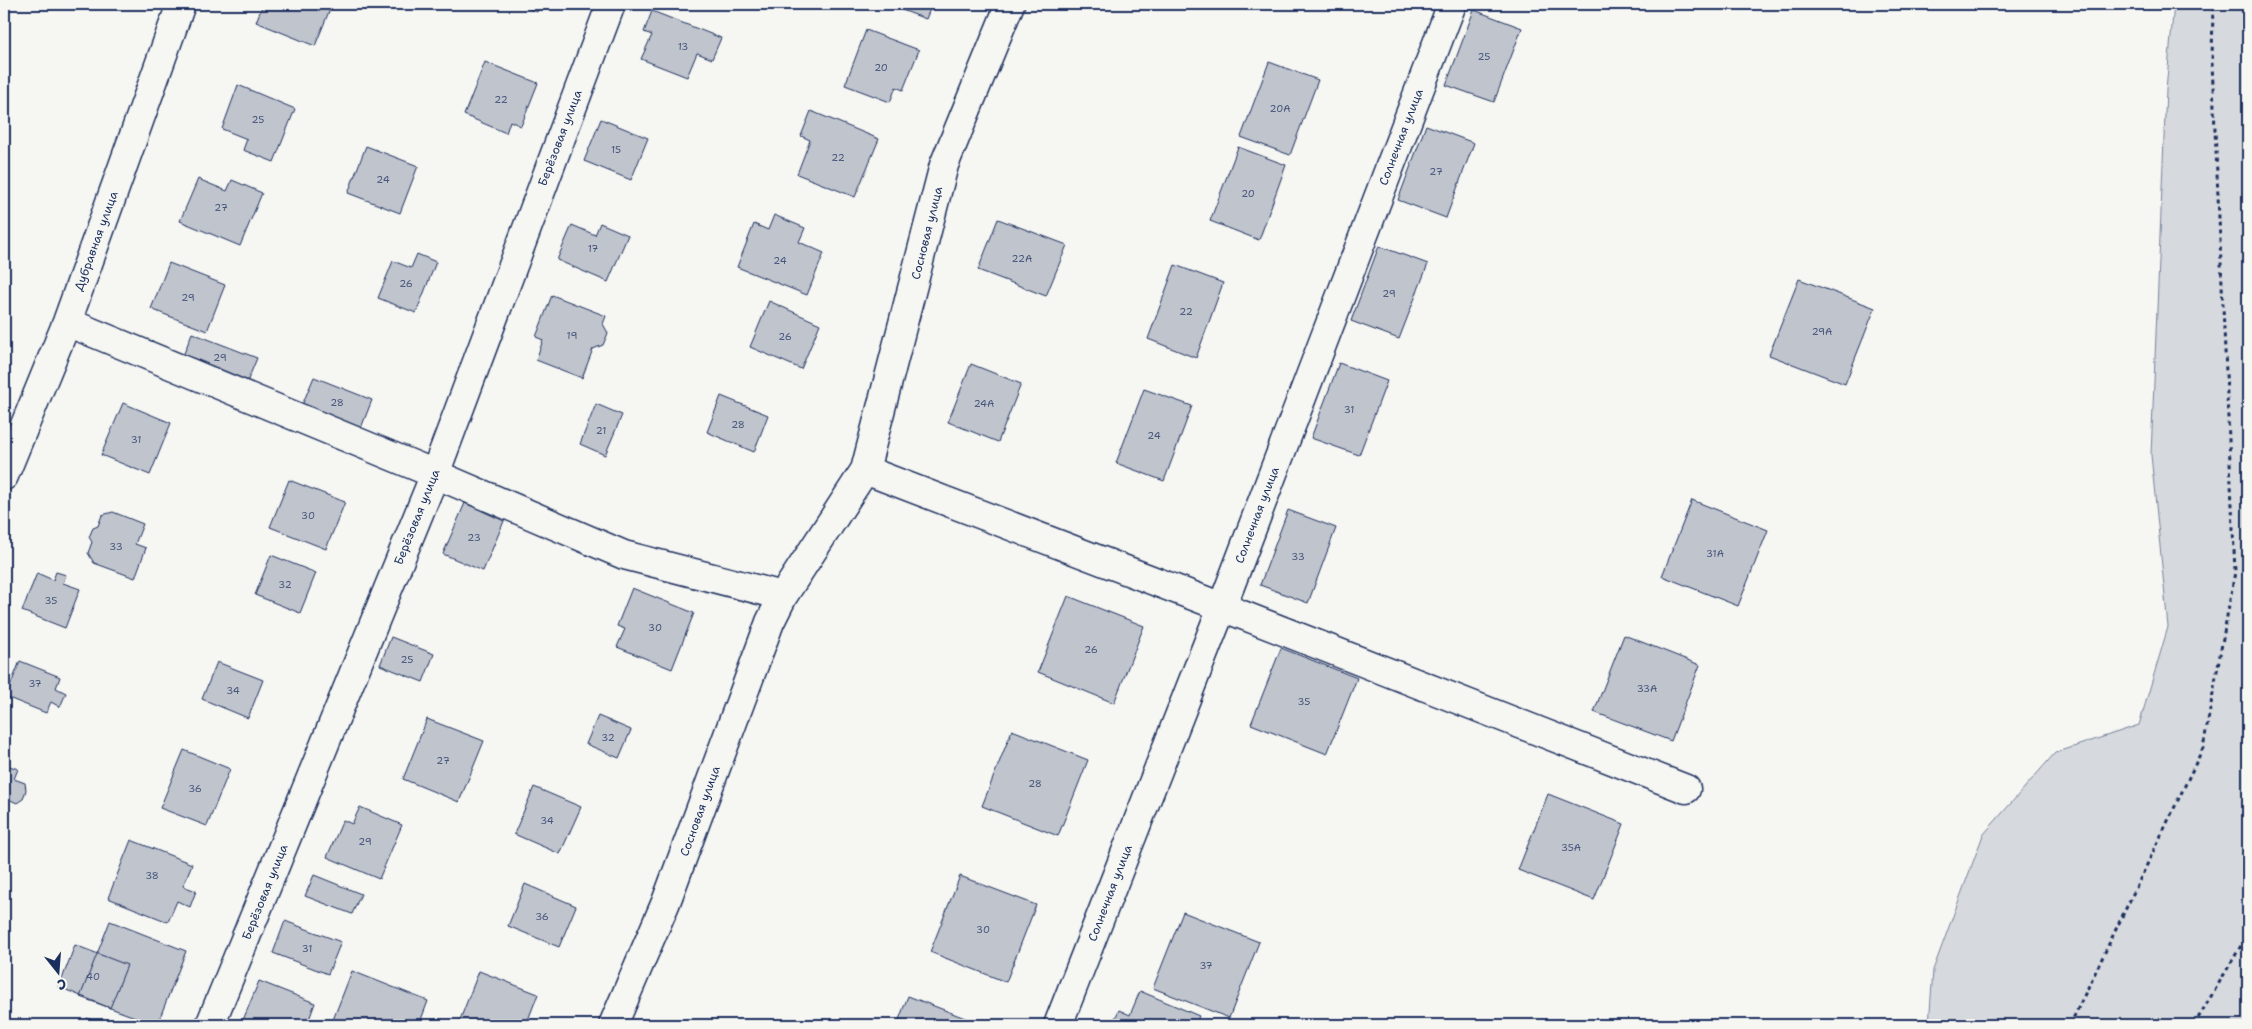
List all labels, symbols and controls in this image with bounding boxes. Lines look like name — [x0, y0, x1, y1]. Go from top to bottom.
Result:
house number: 13 — [678, 40, 688, 53]
house number: 25 — [1478, 50, 1490, 63]
house number: 20 — [874, 61, 888, 74]
street label: Солнечная улица — [1375, 86, 1427, 188]
street label: Берёзовая улица — [534, 87, 586, 188]
house number: 22 — [494, 93, 508, 106]
house number: 20А — [1270, 102, 1290, 115]
house number: 25 — [252, 113, 264, 126]
house number: 15 — [611, 143, 621, 156]
house number: 22 — [831, 151, 845, 164]
house number: 27 — [1429, 165, 1443, 178]
house number: 24 — [376, 173, 390, 186]
street label: Сосновая улица — [908, 184, 946, 281]
house number: 20 — [1241, 187, 1255, 200]
street label: Дубравная улица — [70, 188, 122, 293]
house number: 27 — [214, 201, 228, 214]
house number: 17 — [588, 242, 598, 255]
house number: 22А — [1012, 252, 1032, 265]
house number: 24 — [773, 254, 787, 267]
house number: 26 — [399, 277, 413, 290]
house number: 29 — [1382, 287, 1396, 300]
house number: 29 — [181, 291, 195, 304]
house number: 22 — [1179, 305, 1193, 318]
house number: 29А — [1812, 325, 1832, 338]
house number: 19 — [567, 329, 577, 342]
house number: 26 — [778, 330, 792, 343]
house number: 29 — [213, 351, 227, 364]
house number: 28 — [330, 396, 344, 409]
house number: 24А — [974, 397, 994, 410]
house number: 31 — [1344, 403, 1354, 416]
house number: 28 — [731, 418, 745, 431]
house number: 21 — [596, 424, 606, 437]
house number: 24 — [1147, 429, 1161, 442]
house number: 31 — [131, 433, 141, 446]
street label: Солнечная улица — [1231, 464, 1283, 566]
street label: Берёзовая улица — [390, 466, 444, 567]
house number: 30 — [301, 509, 315, 522]
house number: 23 — [467, 531, 481, 544]
house number: 33 — [109, 540, 123, 553]
house number: 31А — [1706, 547, 1724, 560]
house number: 33 — [1291, 550, 1305, 563]
house number: 32 — [278, 578, 292, 591]
house number: 35 — [45, 594, 57, 607]
house number: 30 — [648, 621, 662, 634]
house number: 26 — [1084, 643, 1098, 656]
house number: 25 — [401, 653, 413, 666]
house number: 37 — [28, 677, 42, 690]
house number: 33А — [1637, 682, 1657, 695]
house number: 34 — [226, 684, 240, 697]
house number: 35 — [1298, 695, 1310, 708]
house number: 32 — [601, 731, 615, 744]
house number: 27 — [436, 754, 450, 767]
street label: Сосновая улица — [676, 763, 724, 858]
house number: 28 — [1028, 777, 1042, 790]
house number: 36 — [188, 782, 202, 795]
house number: 34 — [540, 814, 554, 827]
house number: 29 — [358, 835, 372, 848]
street label: Берёзовая улица — [238, 841, 292, 942]
house number: 35А — [1561, 841, 1581, 854]
street label: Солнечная улица — [1084, 842, 1136, 944]
house number: 38 — [145, 869, 159, 882]
house number: 36 — [535, 910, 549, 923]
house number: 30 — [976, 923, 990, 936]
house number: 31 — [302, 942, 312, 955]
north arrow — [32, 946, 82, 996]
house number: 37 — [1199, 959, 1213, 972]
house number: 40 — [86, 970, 100, 983]
text: С — [55, 975, 69, 994]

